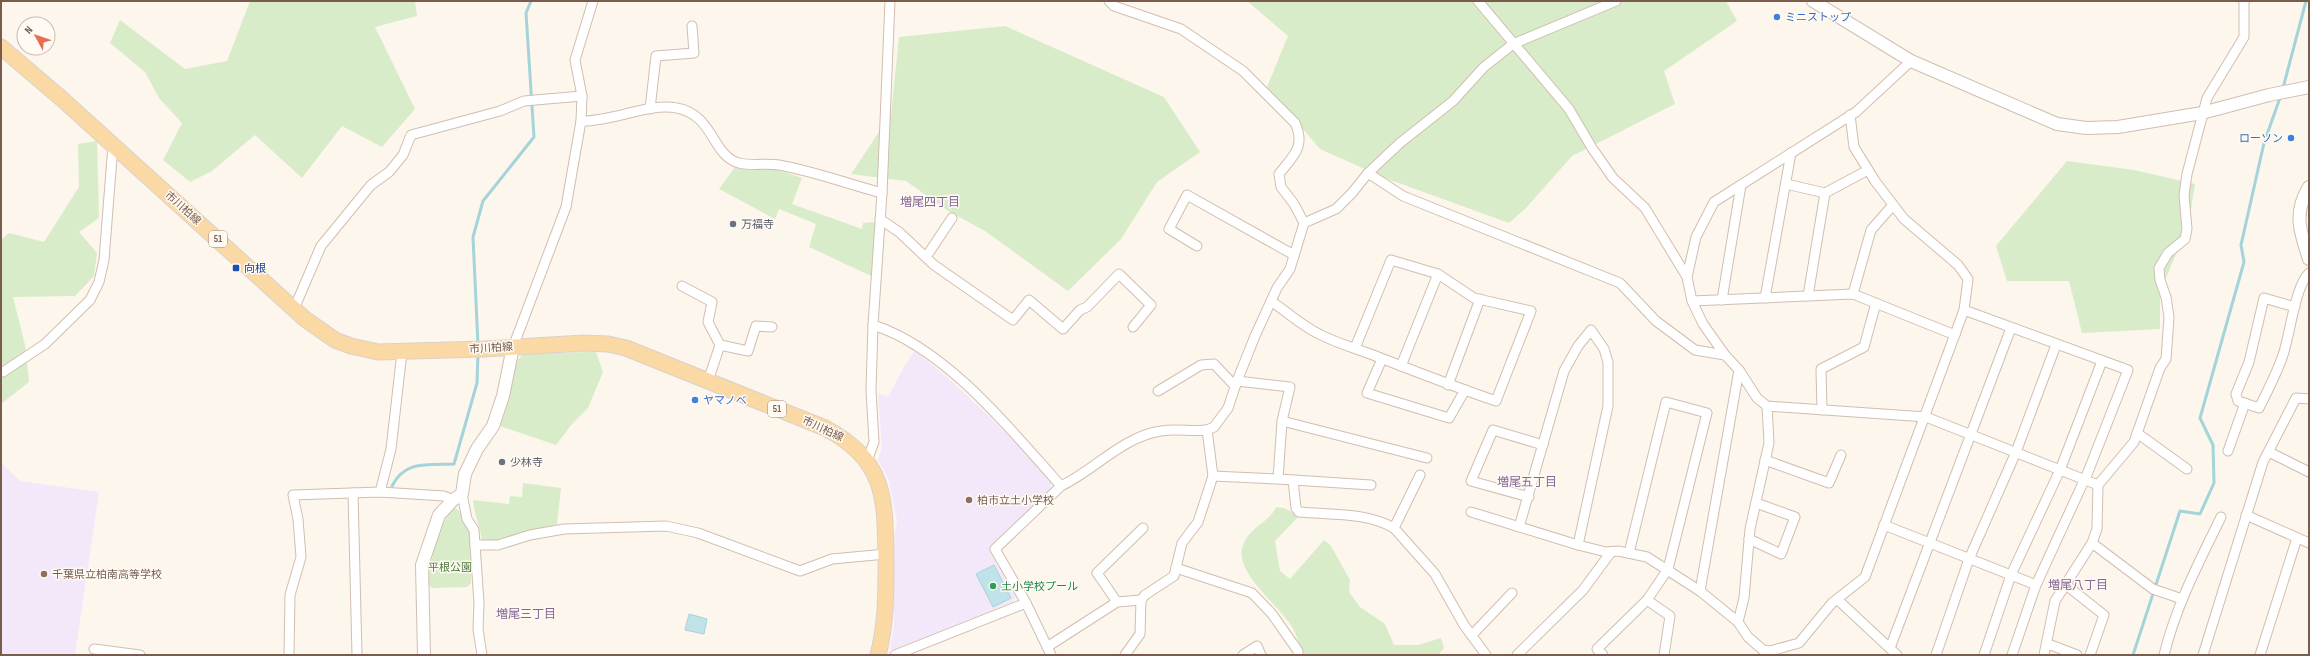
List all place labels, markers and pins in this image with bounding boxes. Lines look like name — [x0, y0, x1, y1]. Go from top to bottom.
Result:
place label: ミニストップ — [1785, 11, 1851, 24]
marker: ミニストップ — [1772, 12, 1782, 22]
place label: ローソン — [2239, 132, 2283, 145]
marker: ローソン — [2286, 133, 2296, 143]
place label: 万福寺 — [741, 218, 774, 231]
marker: 万福寺 — [728, 219, 738, 229]
place label: 向根 — [244, 262, 266, 275]
marker: 向根 — [231, 263, 241, 273]
place label: ヤマノベ — [703, 394, 747, 407]
marker: ヤマノベ — [690, 395, 700, 405]
place label: 少林寺 — [510, 456, 543, 469]
marker: 少林寺 — [497, 457, 507, 467]
place label: 柏市立土小学校 — [977, 494, 1054, 507]
marker: 柏市立土小学校 — [964, 495, 974, 505]
place label: 千葉県立柏南高等学校 — [52, 568, 162, 581]
marker: 千葉県立柏南高等学校 — [39, 569, 49, 579]
place label: 土小学校プール — [1001, 580, 1078, 593]
marker: 土小学校プール — [988, 581, 998, 591]

